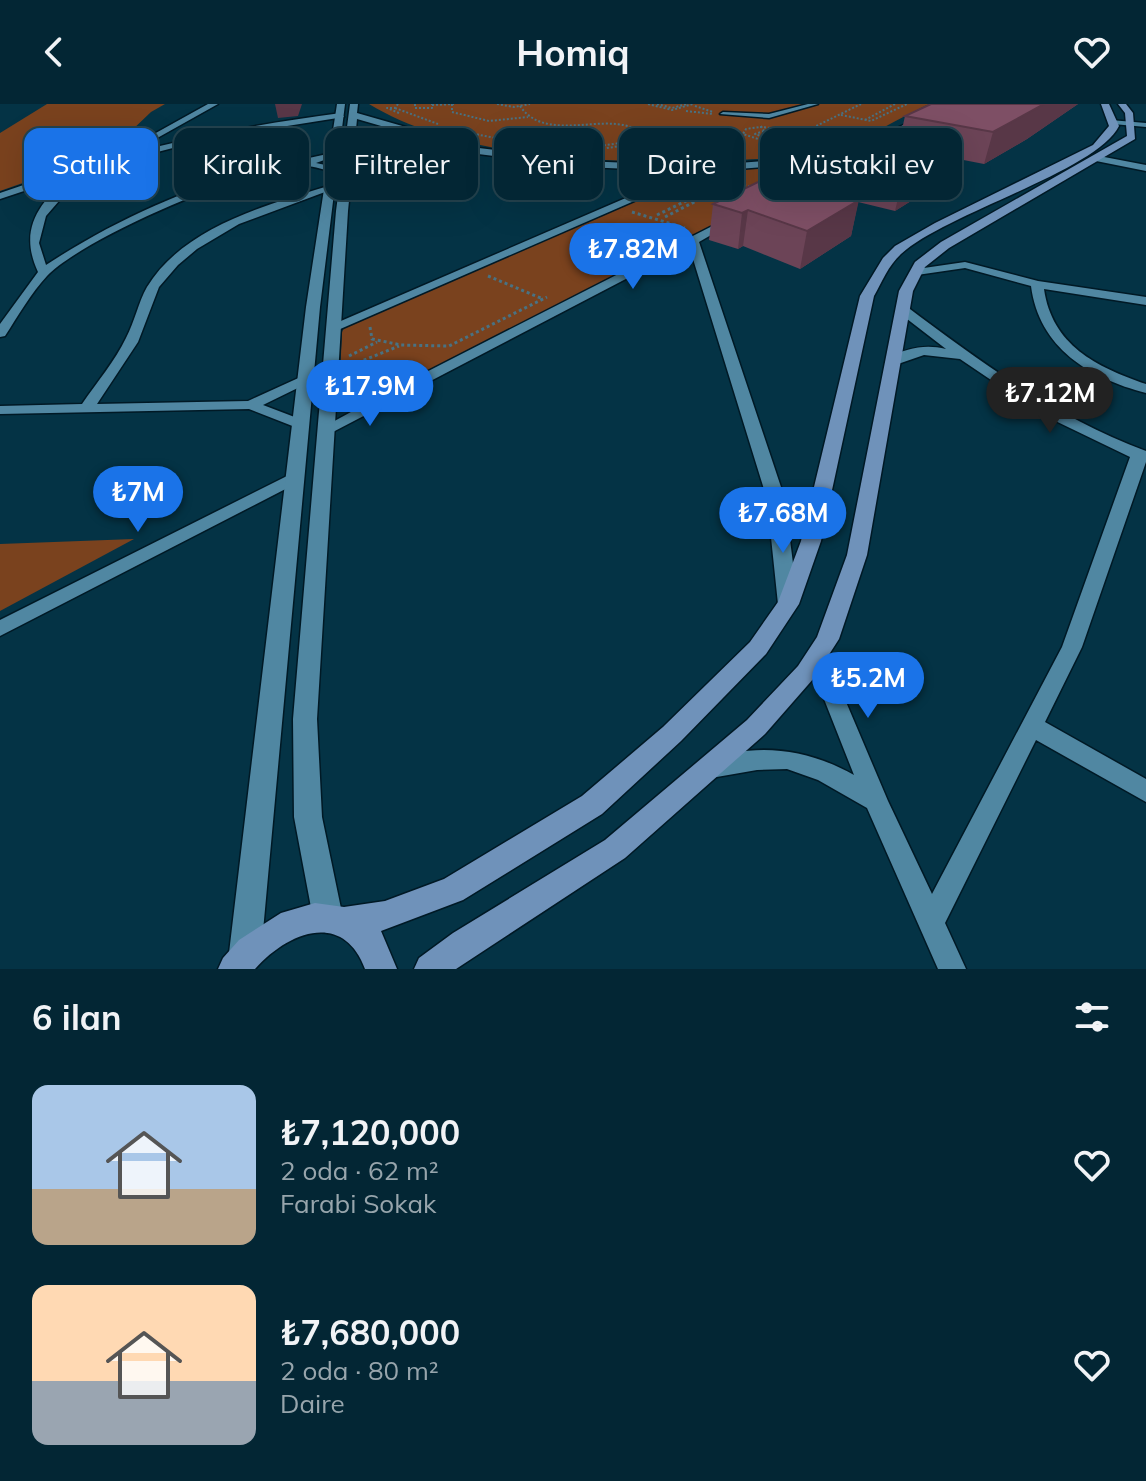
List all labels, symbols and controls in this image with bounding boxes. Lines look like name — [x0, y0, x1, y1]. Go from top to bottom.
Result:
icon: back — [32, 30, 76, 74]
text: Homiq — [516, 30, 630, 75]
icon: heart — [1070, 30, 1114, 74]
chip: Satılık — [24, 128, 158, 200]
chip: Kiralık — [174, 128, 309, 200]
chip: Filtreler — [325, 128, 478, 200]
chip: Yeni — [494, 128, 603, 200]
chip: Daire — [619, 128, 744, 200]
chip: Müstakil ev — [760, 128, 962, 200]
pin: ₺7.82M — [568, 223, 698, 291]
text: ₺7.82M — [587, 232, 679, 265]
pin: ₺17.9M — [305, 360, 435, 428]
pin: ₺7.12M — [985, 367, 1115, 435]
text: ₺17.9M — [324, 369, 416, 402]
text: ₺7.12M — [1004, 376, 1096, 409]
pin: ₺7M — [99, 466, 177, 534]
text: ₺7M — [111, 475, 165, 508]
pin: ₺7.68M — [718, 487, 848, 555]
text: ₺7.68M — [737, 496, 829, 529]
pin: ₺5.2M — [812, 652, 924, 720]
text: ₺5.2M — [830, 661, 906, 694]
icon: filters — [1070, 995, 1114, 1039]
text: 6 ilan — [32, 996, 121, 1039]
text: ₺7,120,000 — [280, 1111, 460, 1154]
icon: home — [96, 1117, 192, 1213]
icon: heart — [1070, 1143, 1114, 1187]
text: 2 oda · 62 m² — [280, 1154, 439, 1187]
text: Farabi Sokak — [280, 1187, 436, 1220]
text: ₺7,680,000 — [280, 1311, 460, 1354]
icon: home — [96, 1317, 192, 1413]
icon: heart — [1070, 1343, 1114, 1387]
text: 2 oda · 80 m² — [280, 1354, 439, 1387]
text: Daire — [280, 1387, 345, 1420]

